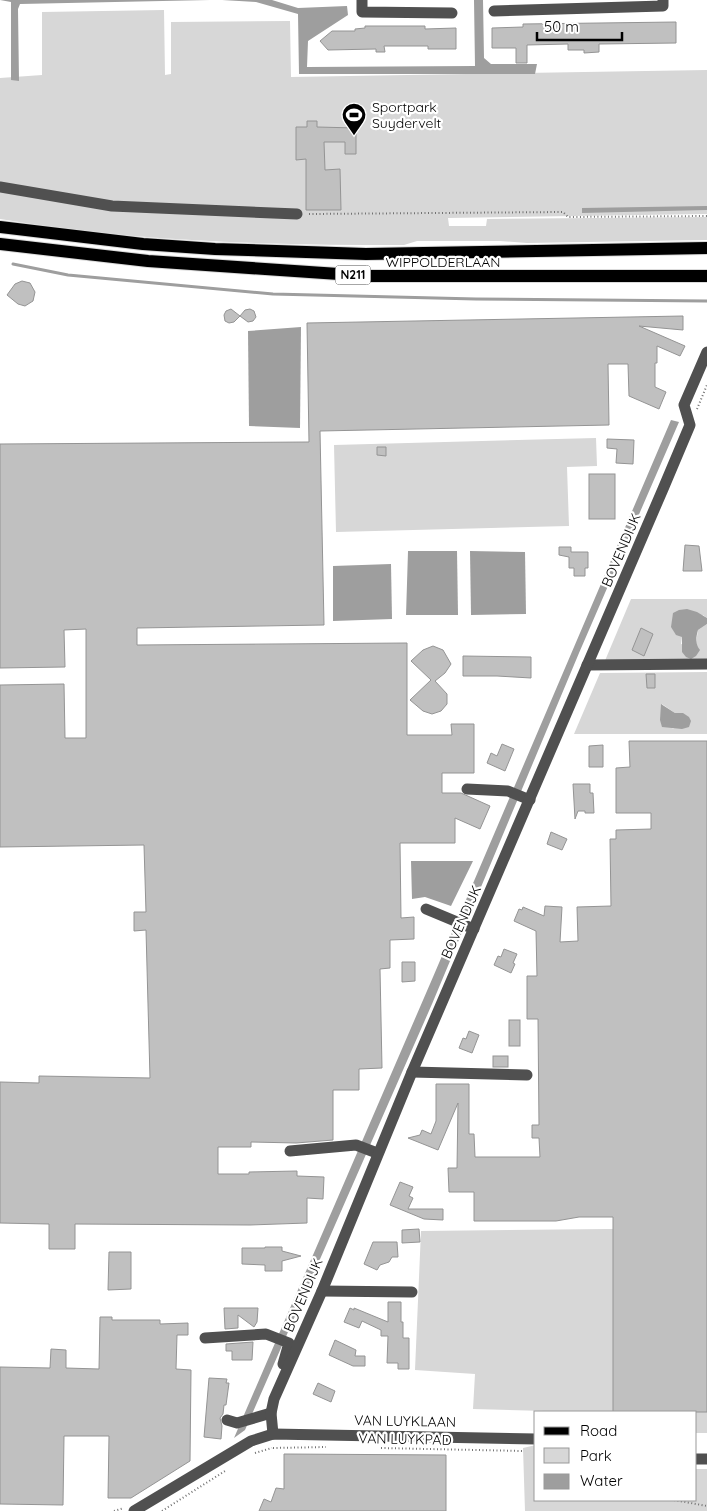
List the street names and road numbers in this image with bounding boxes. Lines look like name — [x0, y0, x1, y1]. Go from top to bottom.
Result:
street label: WIPPOLDERLAAN — [385, 253, 501, 271]
road number: N211 — [336, 266, 370, 284]
street label: BOVENDIJK — [597, 511, 645, 589]
street label: BOVENDIJK — [437, 883, 485, 961]
street label: BOVENDIJK — [279, 1256, 327, 1334]
street label: VAN LUYKLAAN — [354, 1411, 456, 1431]
street label: VAN LUYKPAD — [358, 1429, 452, 1449]

